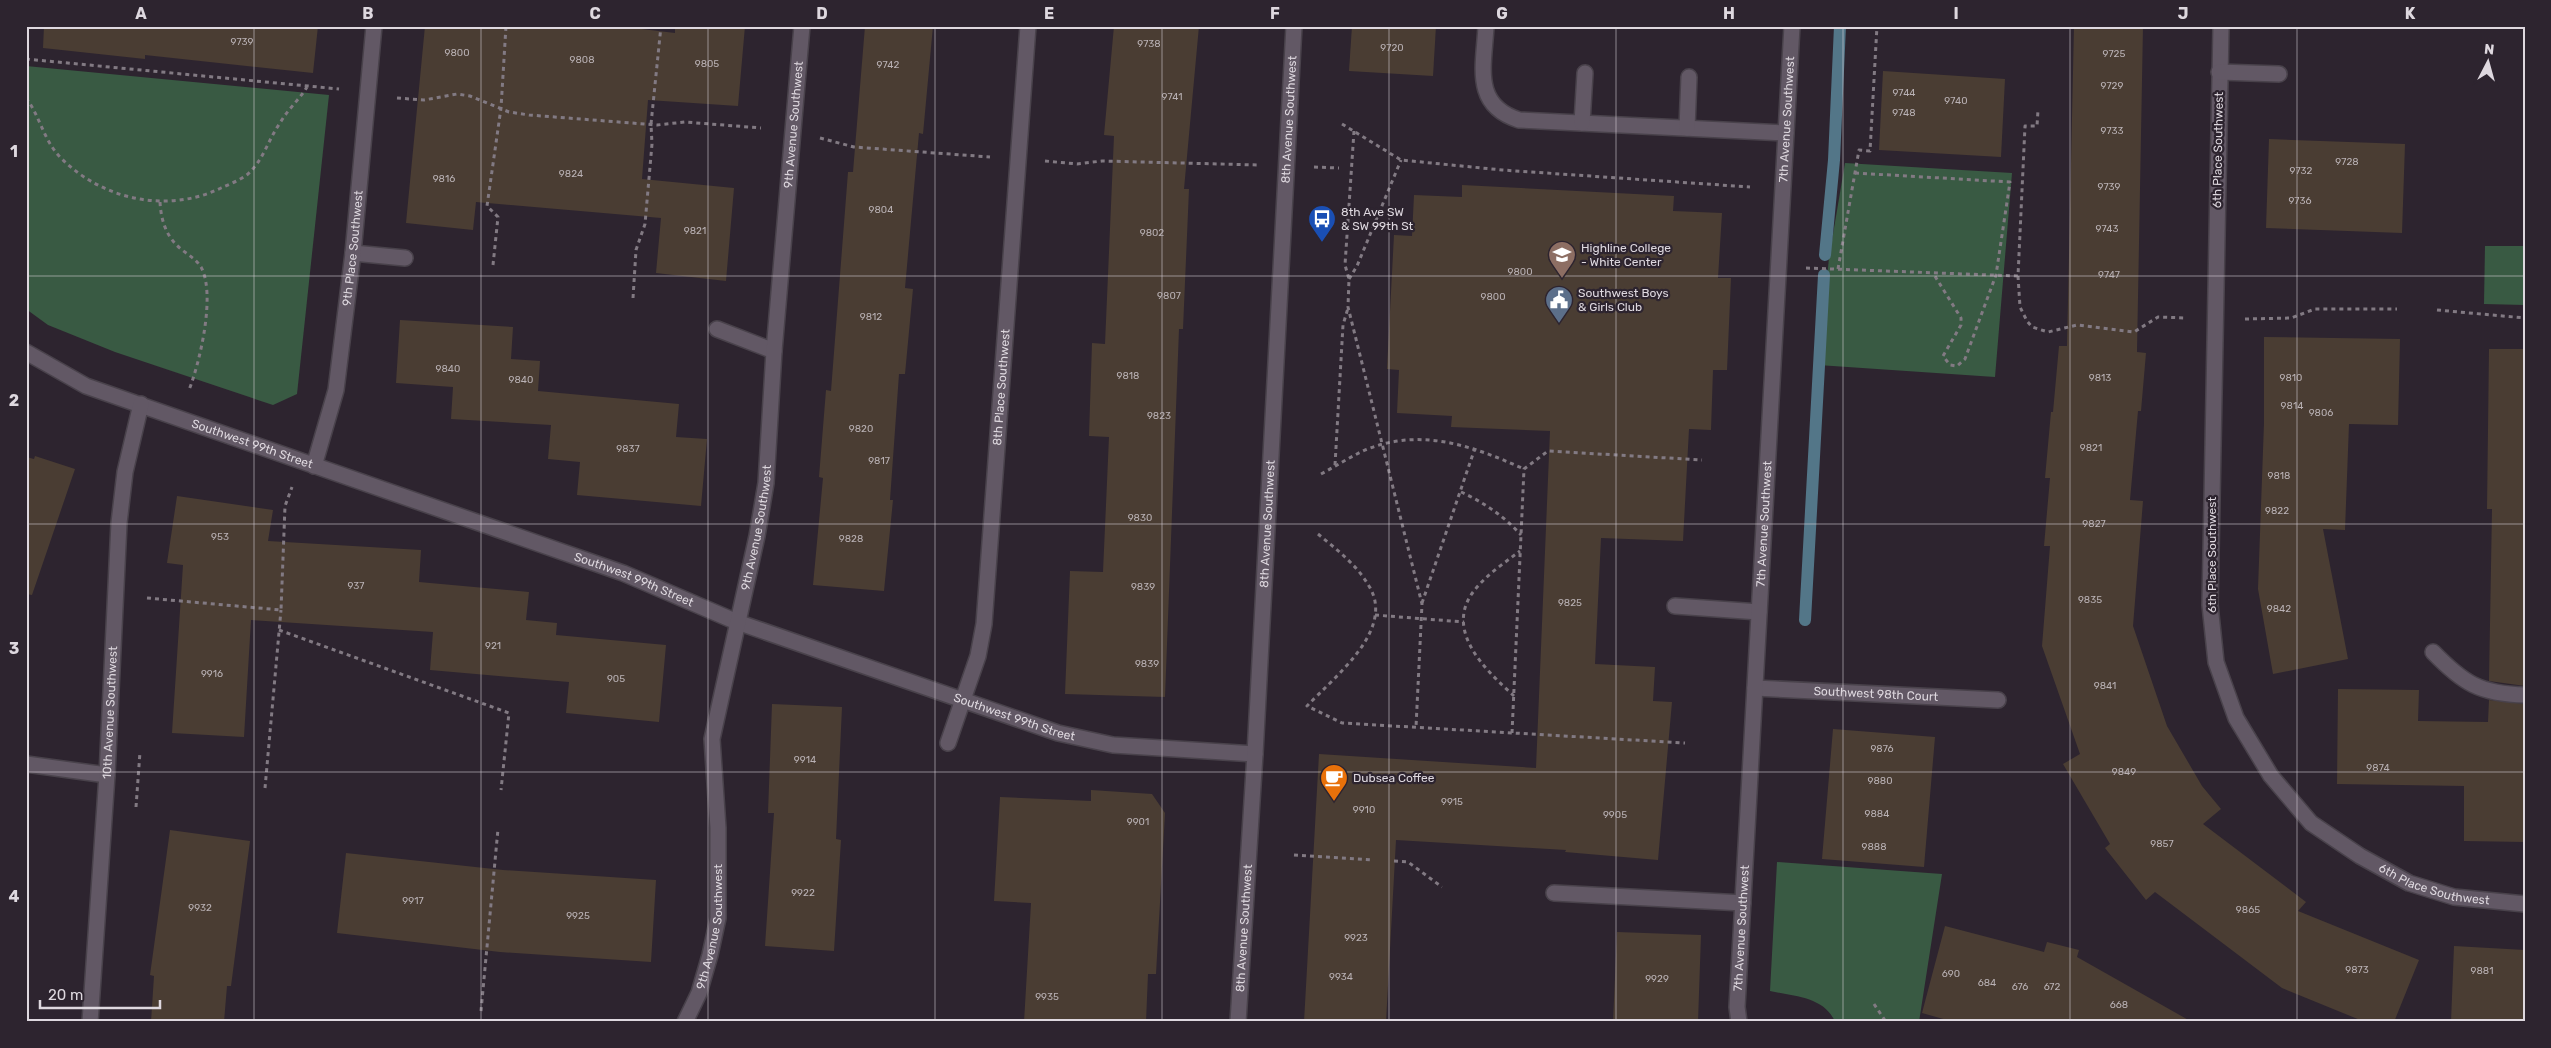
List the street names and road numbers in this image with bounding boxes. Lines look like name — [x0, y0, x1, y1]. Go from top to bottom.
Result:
street label: 8th Avenue Southwest — [1279, 55, 1299, 184]
street label: 7th Avenue Southwest — [1776, 56, 1797, 183]
street label: 9th Avenue Southwest — [781, 60, 806, 189]
street label: 6th Place Southwest — [2210, 91, 2226, 208]
street label: 9th Place Southwest — [339, 189, 366, 307]
street label: 8th Place Southwest — [990, 328, 1013, 446]
street label: Southwest 99th Street — [190, 416, 315, 472]
street label: 8th Avenue Southwest — [1257, 459, 1278, 588]
street label: 7th Avenue Southwest — [1754, 460, 1775, 587]
street label: 9th Avenue Southwest — [738, 464, 774, 592]
street label: 6th Place Southwest — [2205, 497, 2219, 613]
street label: Southwest 99th Street — [572, 550, 696, 610]
street label: 10th Avenue Southwest — [100, 646, 120, 780]
street label: Southwest 98th Court — [1813, 684, 1939, 704]
street label: Southwest 99th Street — [952, 690, 1077, 744]
street label: 6th Place Southwest — [2376, 861, 2490, 907]
street label: 9th Avenue Southwest — [693, 864, 725, 991]
street label: 8th Avenue Southwest — [1233, 864, 1255, 992]
street label: 7th Avenue Southwest — [1731, 864, 1752, 992]

